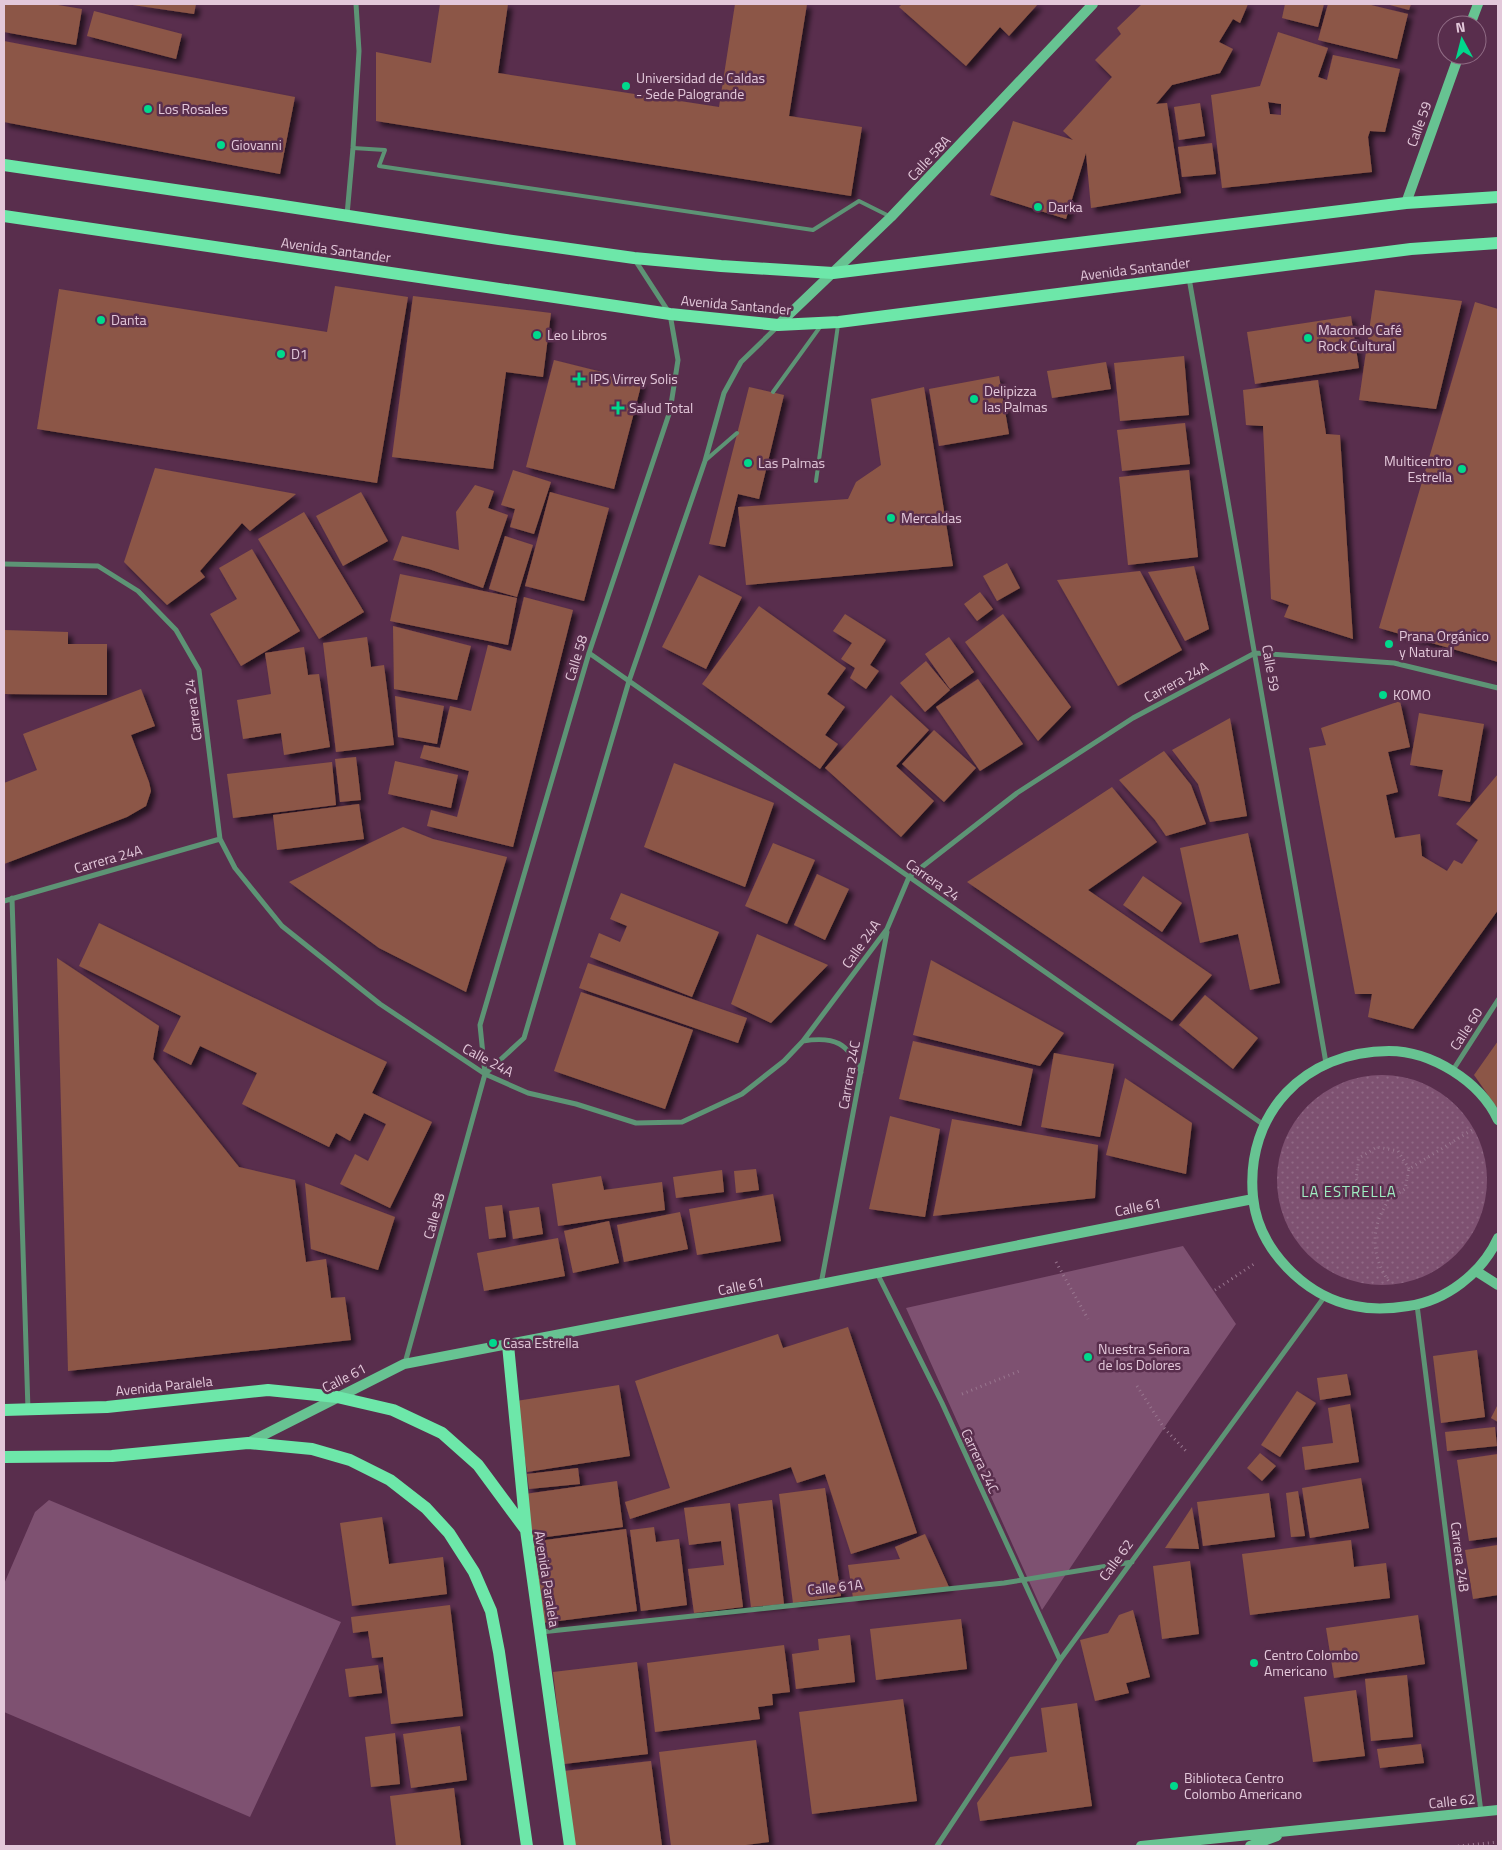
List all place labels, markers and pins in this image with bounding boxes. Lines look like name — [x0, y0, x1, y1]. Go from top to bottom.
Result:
place label: Universidad de Caldas - Sede Palogrande — [636, 67, 765, 104]
marker: Universidad de Caldas - Sede Palogrande — [620, 80, 632, 92]
place label: Los Rosales — [158, 98, 228, 119]
marker: Los Rosales — [142, 103, 154, 115]
place label: Giovanni — [231, 134, 282, 155]
marker: Giovanni — [215, 139, 227, 151]
place label: Darka — [1048, 196, 1083, 217]
marker: Darka — [1032, 201, 1044, 213]
place label: Danta — [111, 309, 146, 330]
marker: Danta — [95, 314, 107, 326]
place label: Macondo Café Rock Cultural — [1318, 319, 1402, 356]
place label: Leo Libros — [547, 324, 607, 345]
marker: Leo Libros — [531, 329, 543, 341]
marker: Macondo Café Rock Cultural — [1302, 332, 1314, 344]
place label: D1 — [291, 343, 308, 364]
marker: D1 — [275, 348, 287, 360]
place label: IPS Virrey Solis — [590, 368, 678, 389]
marker: IPS Virrey Solis — [572, 372, 586, 386]
place label: Delipizza las Palmas — [984, 380, 1048, 417]
marker: Delipizza las Palmas — [968, 393, 980, 405]
place label: Salud Total — [629, 397, 693, 418]
marker: Salud Total — [611, 401, 625, 415]
place label: Multicentro Estrella — [1384, 450, 1452, 487]
place label: Las Palmas — [758, 452, 825, 473]
marker: Las Palmas — [742, 457, 754, 469]
marker: Multicentro Estrella — [1456, 463, 1468, 475]
place label: Mercaldas — [901, 507, 962, 528]
marker: Mercaldas — [885, 512, 897, 524]
place label: Prana Orgánico y Natural — [1399, 625, 1489, 662]
marker: Prana Orgánico y Natural — [1383, 638, 1395, 650]
place label: KOMO — [1393, 684, 1431, 705]
marker: KOMO — [1377, 689, 1389, 701]
place label: Casa Estrella — [503, 1332, 579, 1353]
marker: Casa Estrella — [487, 1337, 499, 1349]
place label: Nuestra Señora de los Dolores — [1098, 1338, 1190, 1375]
marker: Nuestra Señora de los Dolores — [1082, 1351, 1094, 1363]
place label: Centro Colombo Americano — [1264, 1644, 1358, 1681]
marker: Centro Colombo Americano — [1248, 1657, 1260, 1669]
place label: Biblioteca Centro Colombo Americano — [1184, 1767, 1302, 1804]
marker: Biblioteca Centro Colombo Americano — [1168, 1780, 1180, 1792]

